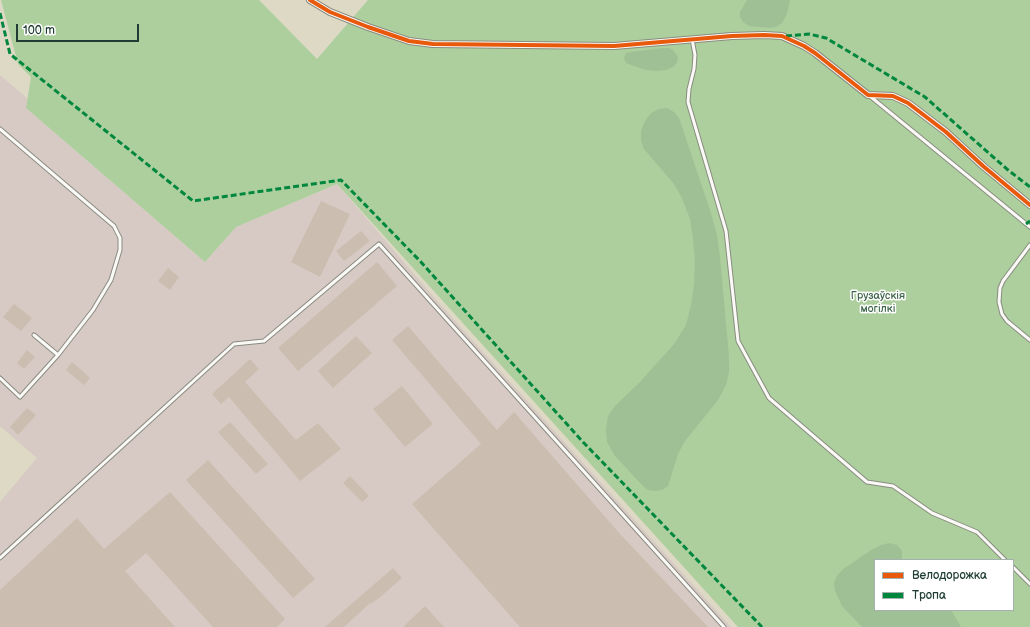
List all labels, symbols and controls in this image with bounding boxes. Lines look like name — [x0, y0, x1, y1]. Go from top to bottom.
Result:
scale bar — [18, 16, 141, 42]
text: 100 m — [23, 23, 55, 38]
park label: Грузаўскія могілкі — [851, 289, 905, 315]
legend — [874, 559, 1014, 611]
text: Велодорожка — [912, 568, 987, 583]
text: Тропа — [912, 588, 946, 603]

